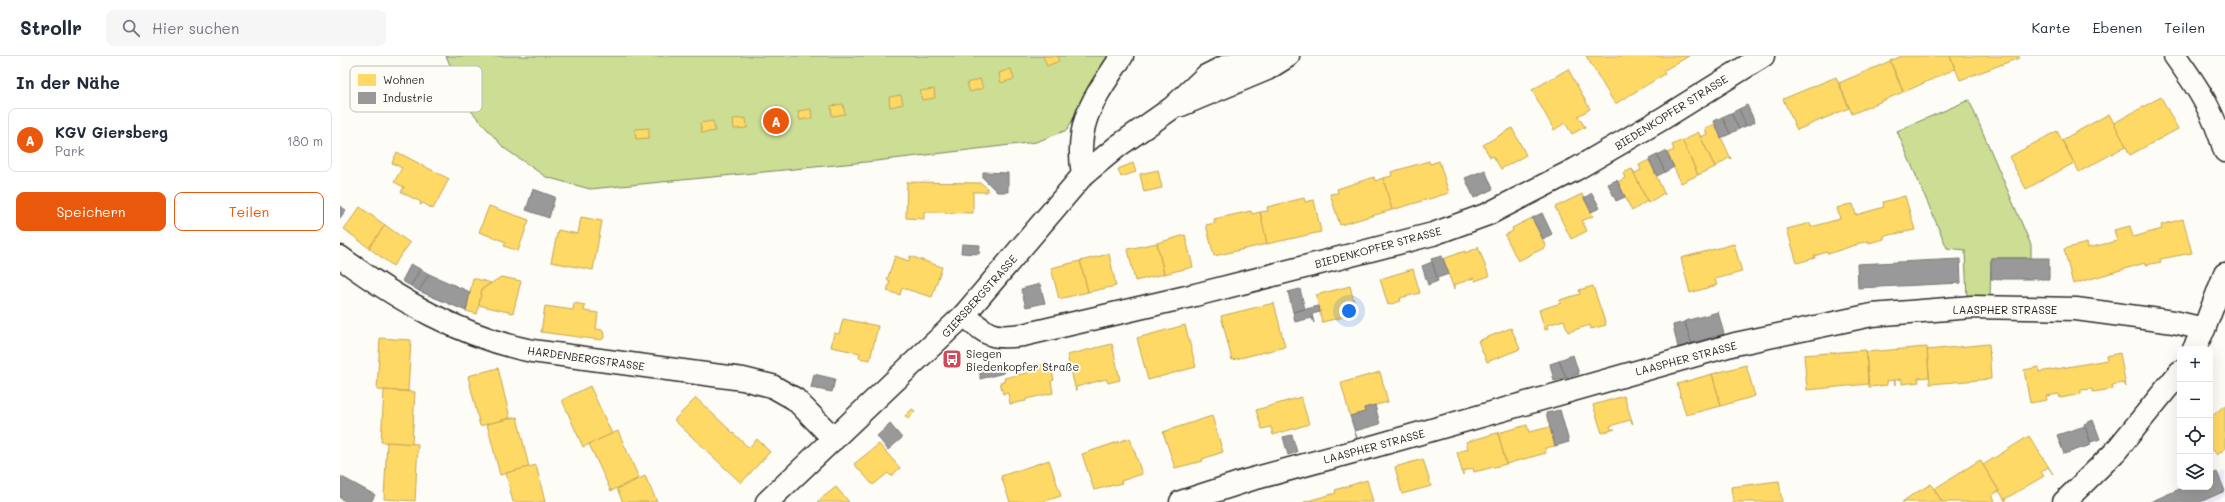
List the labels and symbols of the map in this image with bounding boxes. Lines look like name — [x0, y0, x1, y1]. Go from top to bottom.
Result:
legend — [350, 66, 482, 112]
street label: BIEDENKOPFER STRASSE — [1612, 71, 1730, 153]
text: Wohnen — [383, 72, 424, 87]
text: Industrie — [383, 90, 433, 105]
pin: A — [763, 106, 789, 136]
street label: BIEDENKOPFER STRASSE — [1313, 223, 1443, 271]
street label: GIERSBERGSTRASSE — [938, 251, 1020, 341]
your location — [1339, 301, 1359, 321]
street label: LAASPHER STRASSE — [1953, 302, 2057, 317]
street label: LAASPHER STRASSE — [1634, 337, 1738, 379]
street label: HARDENBERGSTRASSE — [526, 342, 646, 374]
place label: Siegen Biedenkopfer Straße — [966, 346, 1080, 374]
bus stop icon: Siegen Biedenkopfer Straße — [941, 348, 963, 370]
street label: LAASPHER STRASSE — [1322, 425, 1426, 467]

